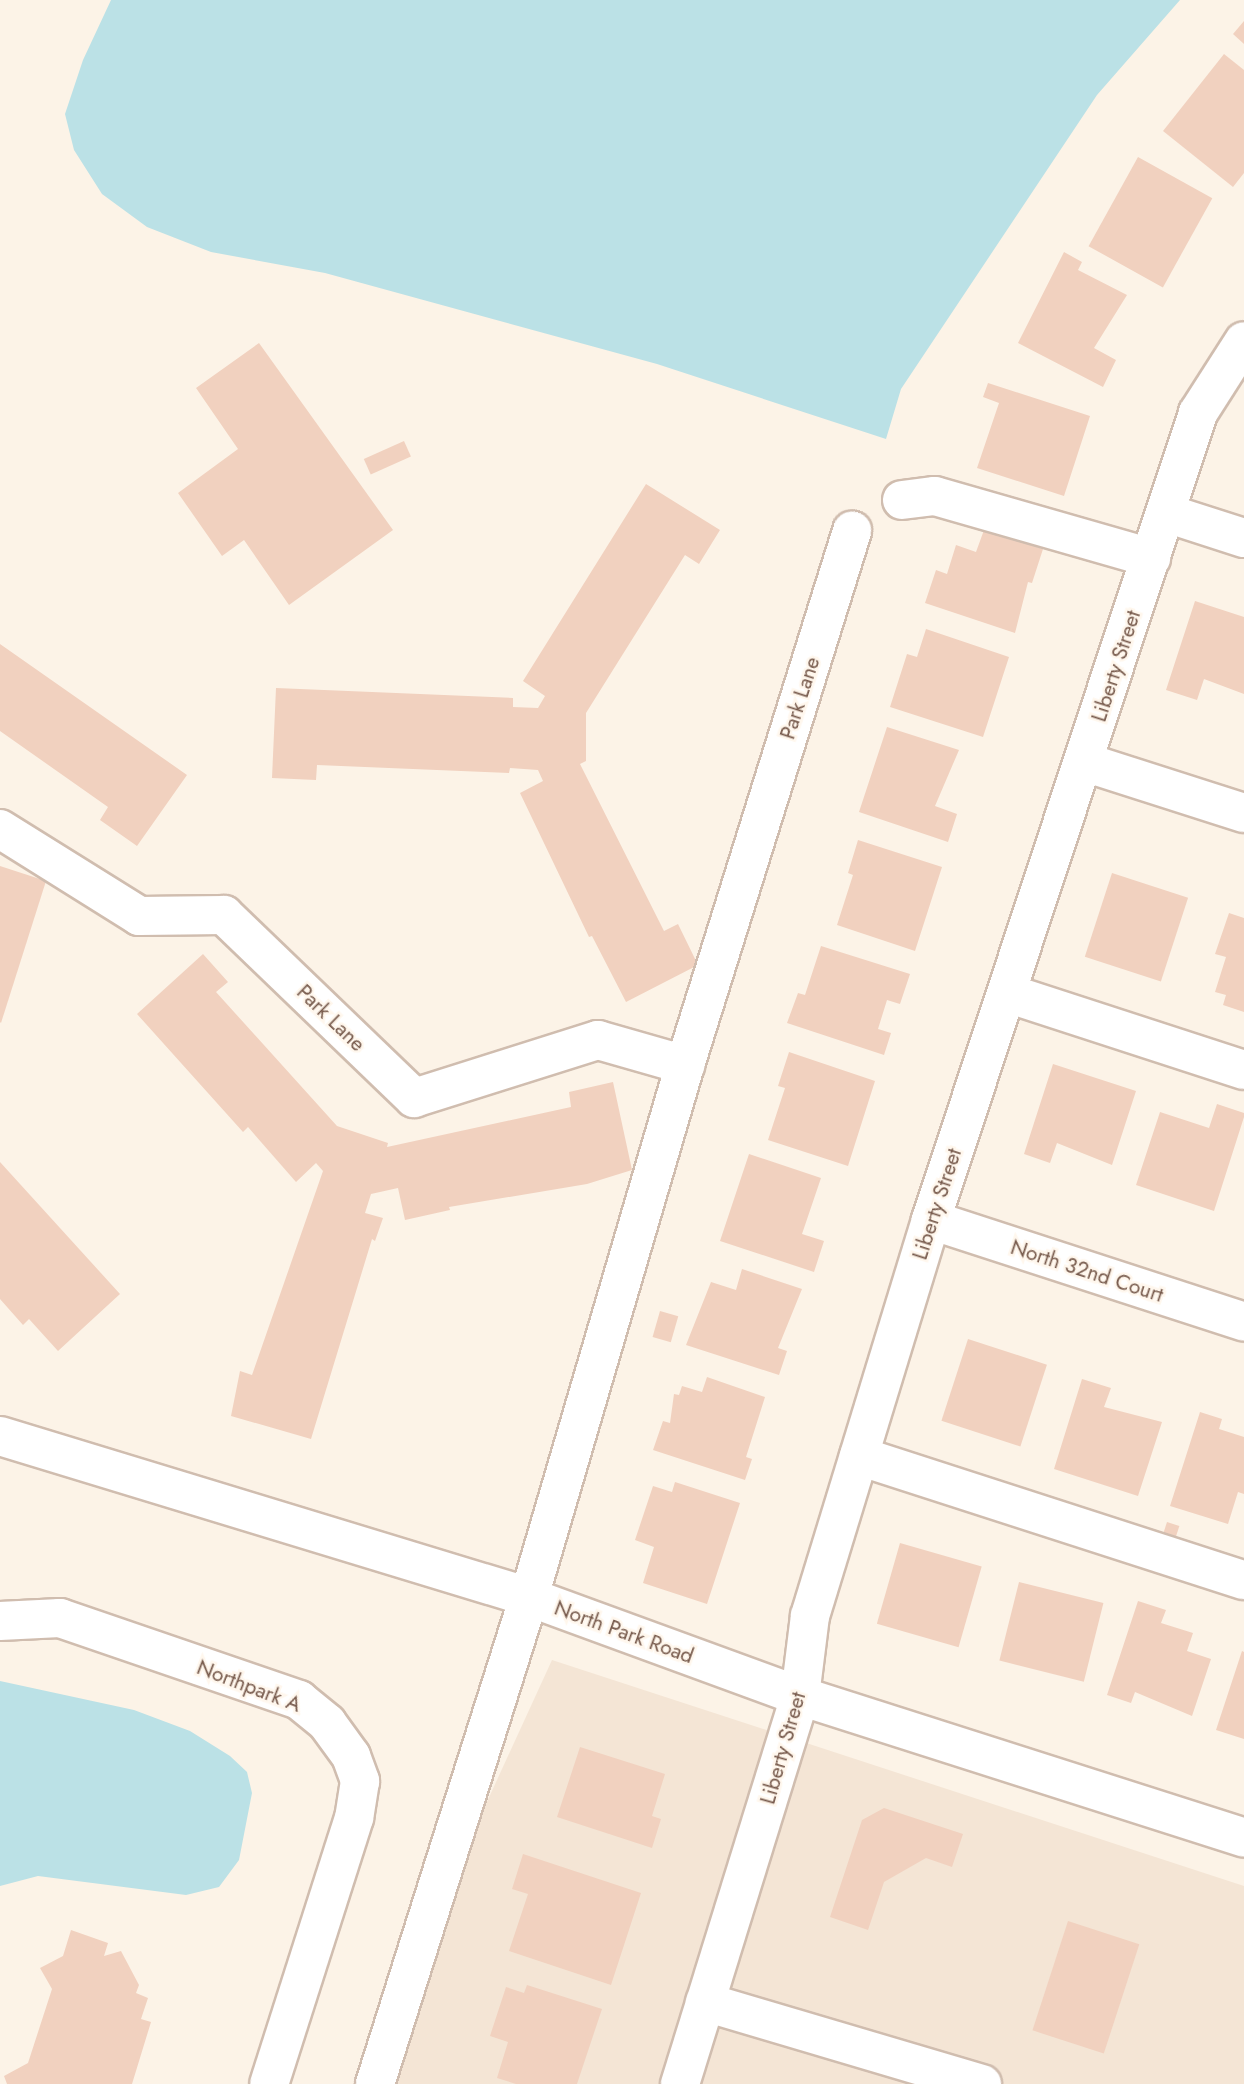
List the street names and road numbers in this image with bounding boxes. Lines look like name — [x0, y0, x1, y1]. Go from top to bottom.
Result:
street label: Liberty Street — [1086, 607, 1146, 725]
street label: Park Lane — [775, 654, 825, 742]
street label: Park Lane — [292, 979, 370, 1057]
street label: Liberty Street — [907, 1145, 967, 1263]
street label: North 32nd Court — [1007, 1234, 1167, 1308]
street label: North Park Road — [551, 1595, 697, 1669]
street label: Northpark A — [193, 1655, 305, 1717]
street label: Liberty Street — [755, 1689, 811, 1807]

